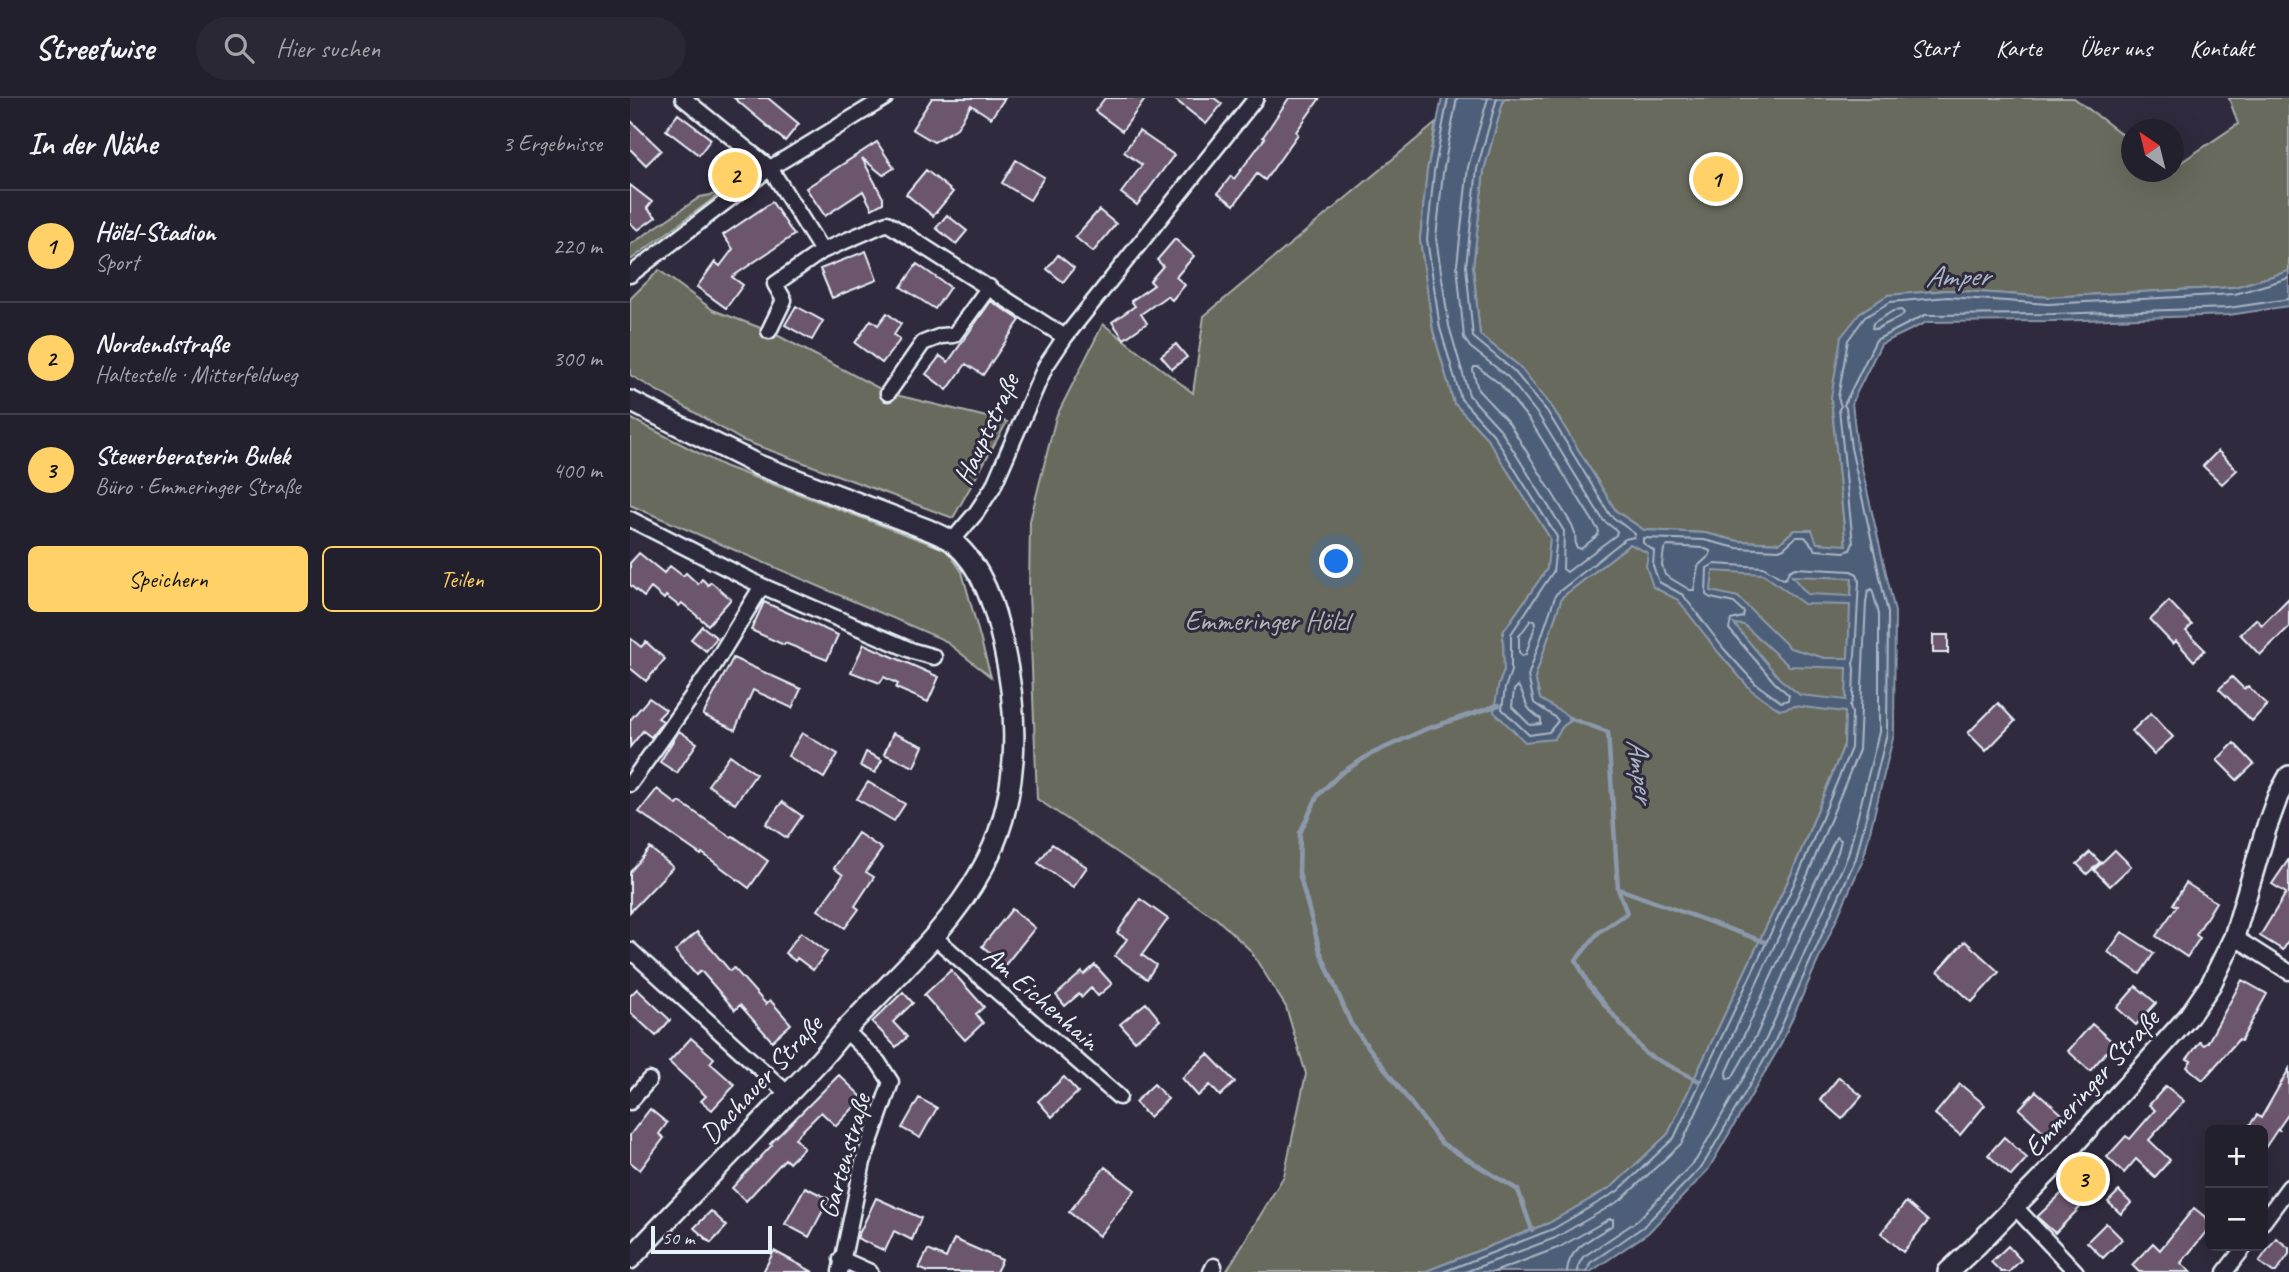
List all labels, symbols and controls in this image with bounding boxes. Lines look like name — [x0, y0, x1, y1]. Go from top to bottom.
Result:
search box — [196, 17, 686, 80]
text: Streetwise — [35, 27, 154, 69]
icon: search — [220, 29, 258, 67]
text: Hier suchen — [276, 32, 380, 65]
text: Start — [1911, 33, 1958, 63]
text: Karte — [1996, 33, 2042, 63]
text: Über uns — [2080, 33, 2152, 63]
text: Kontakt — [2190, 33, 2254, 63]
north arrow — [2121, 119, 2184, 182]
text: In der Nähe — [28, 125, 157, 163]
text: 3 Ergebnisse — [502, 129, 602, 158]
pin: 2 — [712, 149, 758, 201]
pin: 1 — [1693, 153, 1739, 205]
text: Hölzl-Stadion — [95, 215, 216, 248]
text: 1 — [46, 232, 56, 261]
text: 220 m — [553, 232, 602, 261]
text: Sport — [95, 248, 139, 277]
water label: Amper — [1925, 256, 1994, 296]
text: Nordendstraße — [95, 327, 228, 360]
text: 2 — [46, 344, 56, 373]
text: 300 m — [553, 344, 602, 373]
text: Haltestelle · Mitterfeldweg — [95, 360, 297, 389]
street label: Hauptstraße — [945, 366, 1028, 490]
text: Steuerberaterin Bulek — [95, 439, 290, 472]
text: 3 — [46, 456, 56, 485]
text: 400 m — [553, 456, 602, 485]
text: Büro · Emmeringer Straße — [95, 472, 301, 501]
your location — [1319, 544, 1353, 578]
button: Speichern — [28, 546, 308, 612]
button: Teilen — [322, 546, 602, 612]
park label: Emmeringer Hölzl — [1185, 603, 1354, 638]
water label: Amper — [1618, 736, 1665, 809]
street label: Am Eichenhain — [977, 938, 1109, 1059]
street label: Emmeringer Straße — [2016, 1001, 2168, 1164]
street label: Dachauer Straße — [692, 1006, 831, 1151]
street label: Gartenstraße — [810, 1088, 879, 1222]
map controls — [2205, 1125, 2268, 1251]
button: + — [2205, 1125, 2268, 1188]
pin: 3 — [2060, 1153, 2106, 1205]
button: − — [2205, 1188, 2268, 1251]
scale bar — [651, 1223, 772, 1255]
text: 50 m — [662, 1226, 694, 1250]

